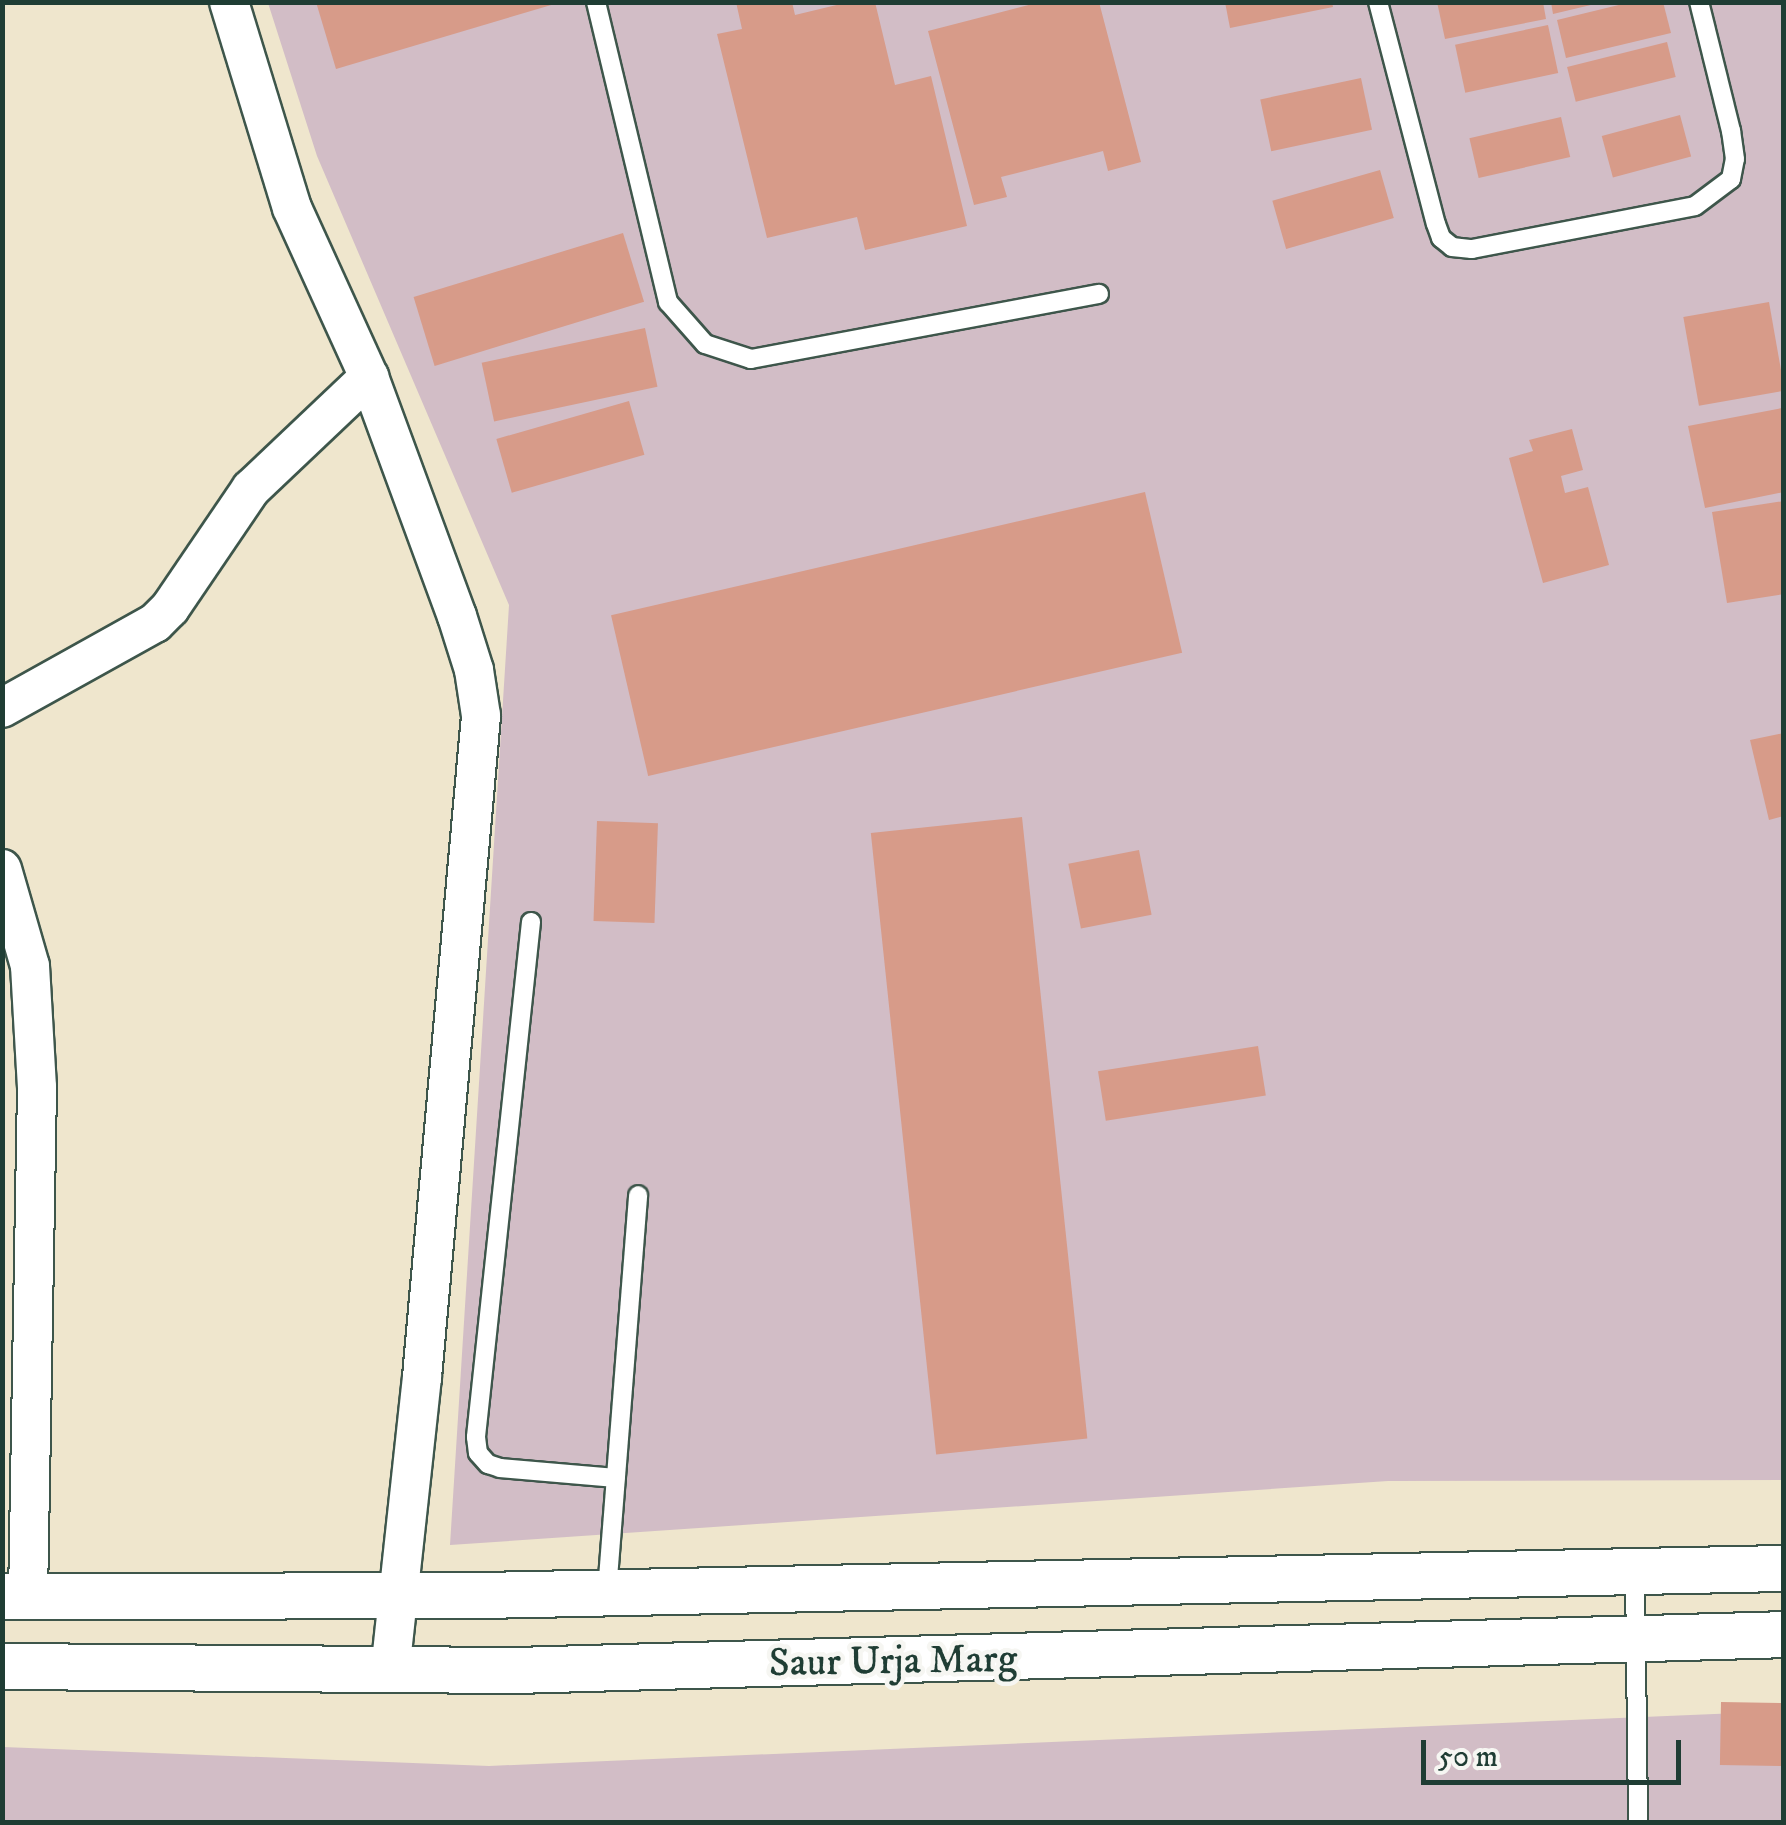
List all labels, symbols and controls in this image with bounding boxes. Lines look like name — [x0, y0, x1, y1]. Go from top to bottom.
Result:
street label: Saur Urja Marg — [768, 1636, 1018, 1688]
scale bar — [1426, 1720, 1686, 1782]
text: 50 m — [1438, 1739, 1498, 1776]

